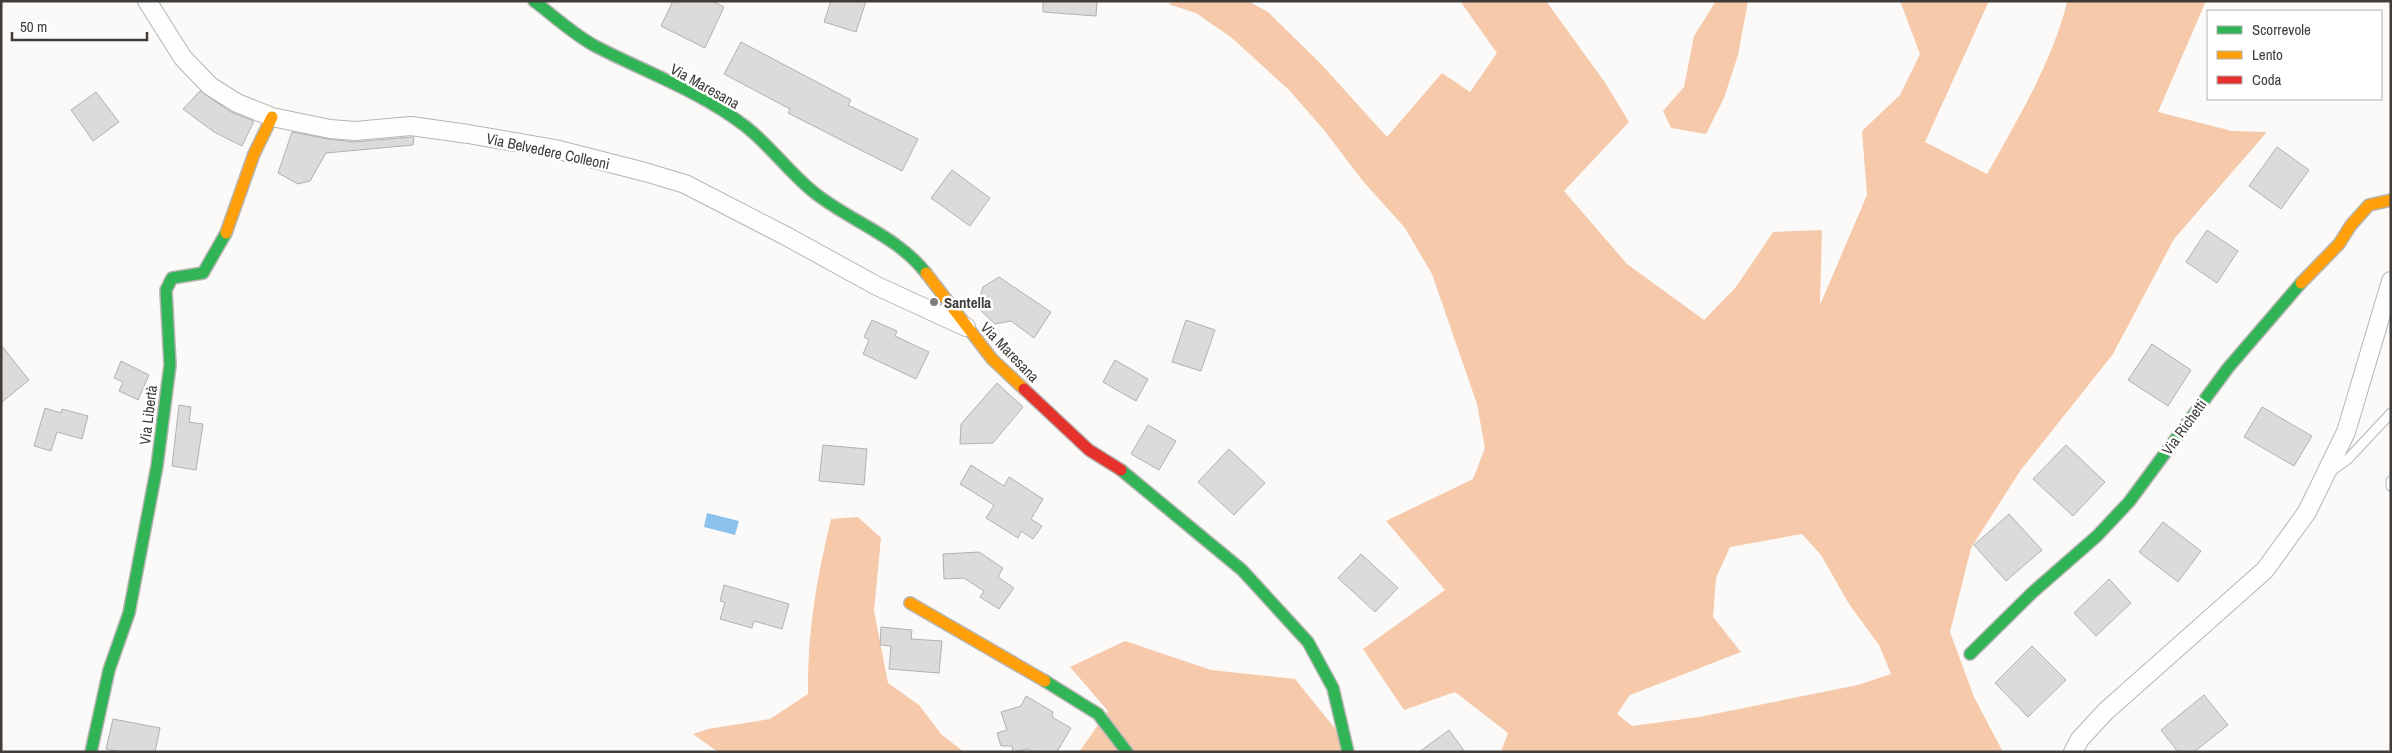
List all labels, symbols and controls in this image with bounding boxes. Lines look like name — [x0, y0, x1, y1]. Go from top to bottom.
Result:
scale bar — [12, 10, 148, 42]
legend — [2207, 10, 2382, 100]
text: 50 m — [20, 16, 47, 37]
text: Scorrevole — [2252, 19, 2311, 40]
text: Lento — [2252, 44, 2283, 65]
street label: Via Maresana — [667, 58, 744, 114]
text: Coda — [2252, 69, 2282, 90]
street label: Via Belvedere Colleoni — [484, 128, 612, 174]
place label: Santella — [944, 292, 991, 313]
marker: Santella — [928, 296, 940, 308]
street label: Via Maresana — [976, 317, 1044, 387]
street label: Via Libertà — [134, 384, 162, 446]
street label: Via Richetti — [2157, 395, 2211, 459]

